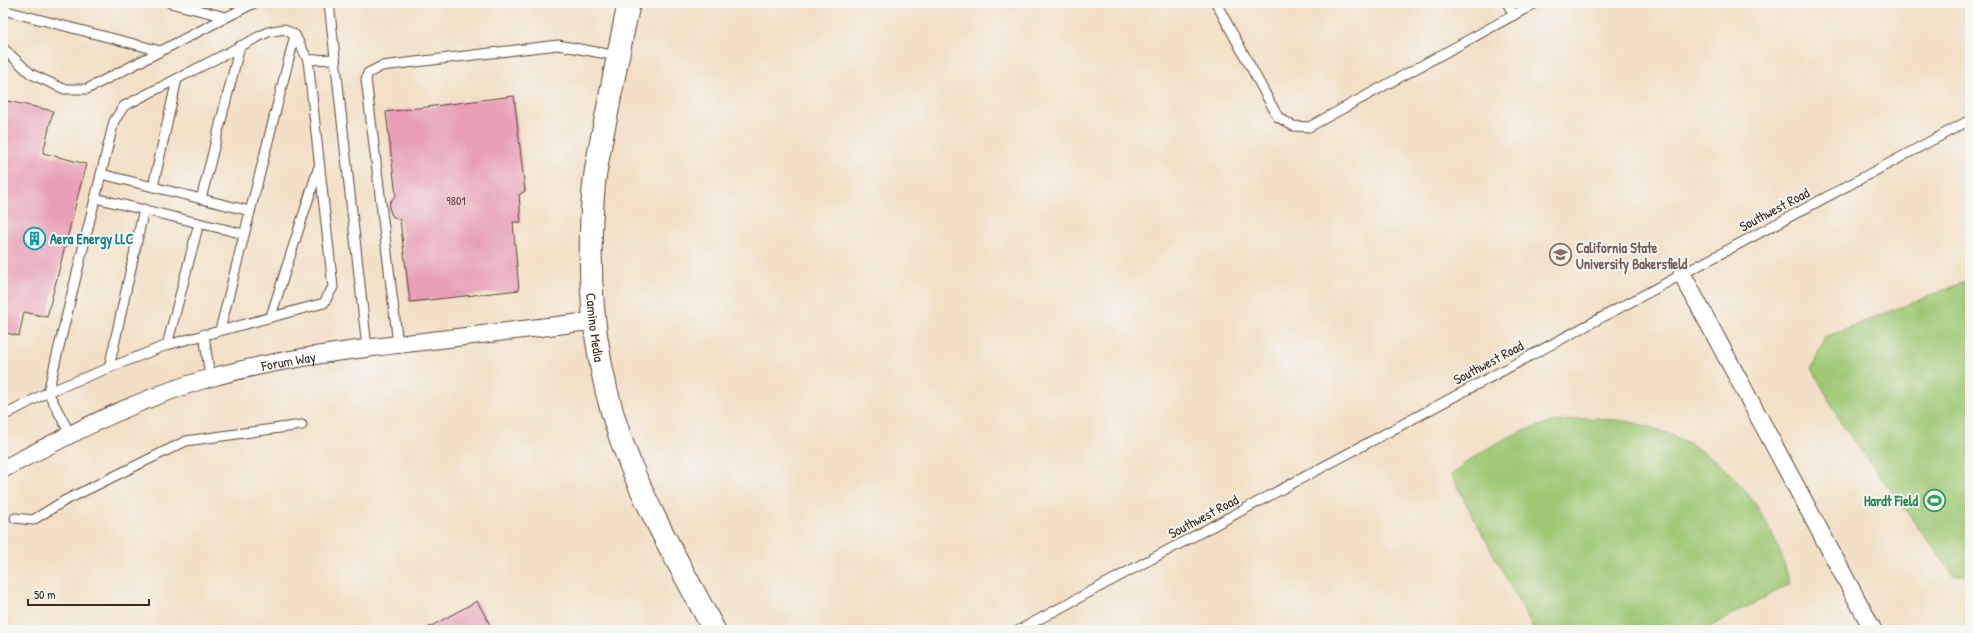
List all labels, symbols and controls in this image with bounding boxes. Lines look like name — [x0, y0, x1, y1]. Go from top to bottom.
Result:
street label: Southwest Road — [1736, 182, 1813, 235]
house number: 9801 — [446, 192, 466, 209]
building icon: Aera Energy LLC — [22, 225, 48, 251]
place label: Aera Energy LLC — [50, 229, 134, 250]
place label: California State University Bakersfield — [1576, 238, 1688, 275]
school or university icon: California State University Bakersfield — [1547, 242, 1573, 268]
street label: Camino Media — [583, 292, 610, 364]
street label: Southwest Road — [1450, 335, 1527, 388]
street label: Forum Way — [259, 346, 317, 375]
sports icon: Hardt Field — [1921, 487, 1947, 513]
street label: Southwest Road — [1165, 489, 1242, 542]
place label: Hardt Field — [1864, 491, 1919, 510]
scale bar — [28, 581, 149, 607]
text: 50 m — [34, 586, 55, 603]

